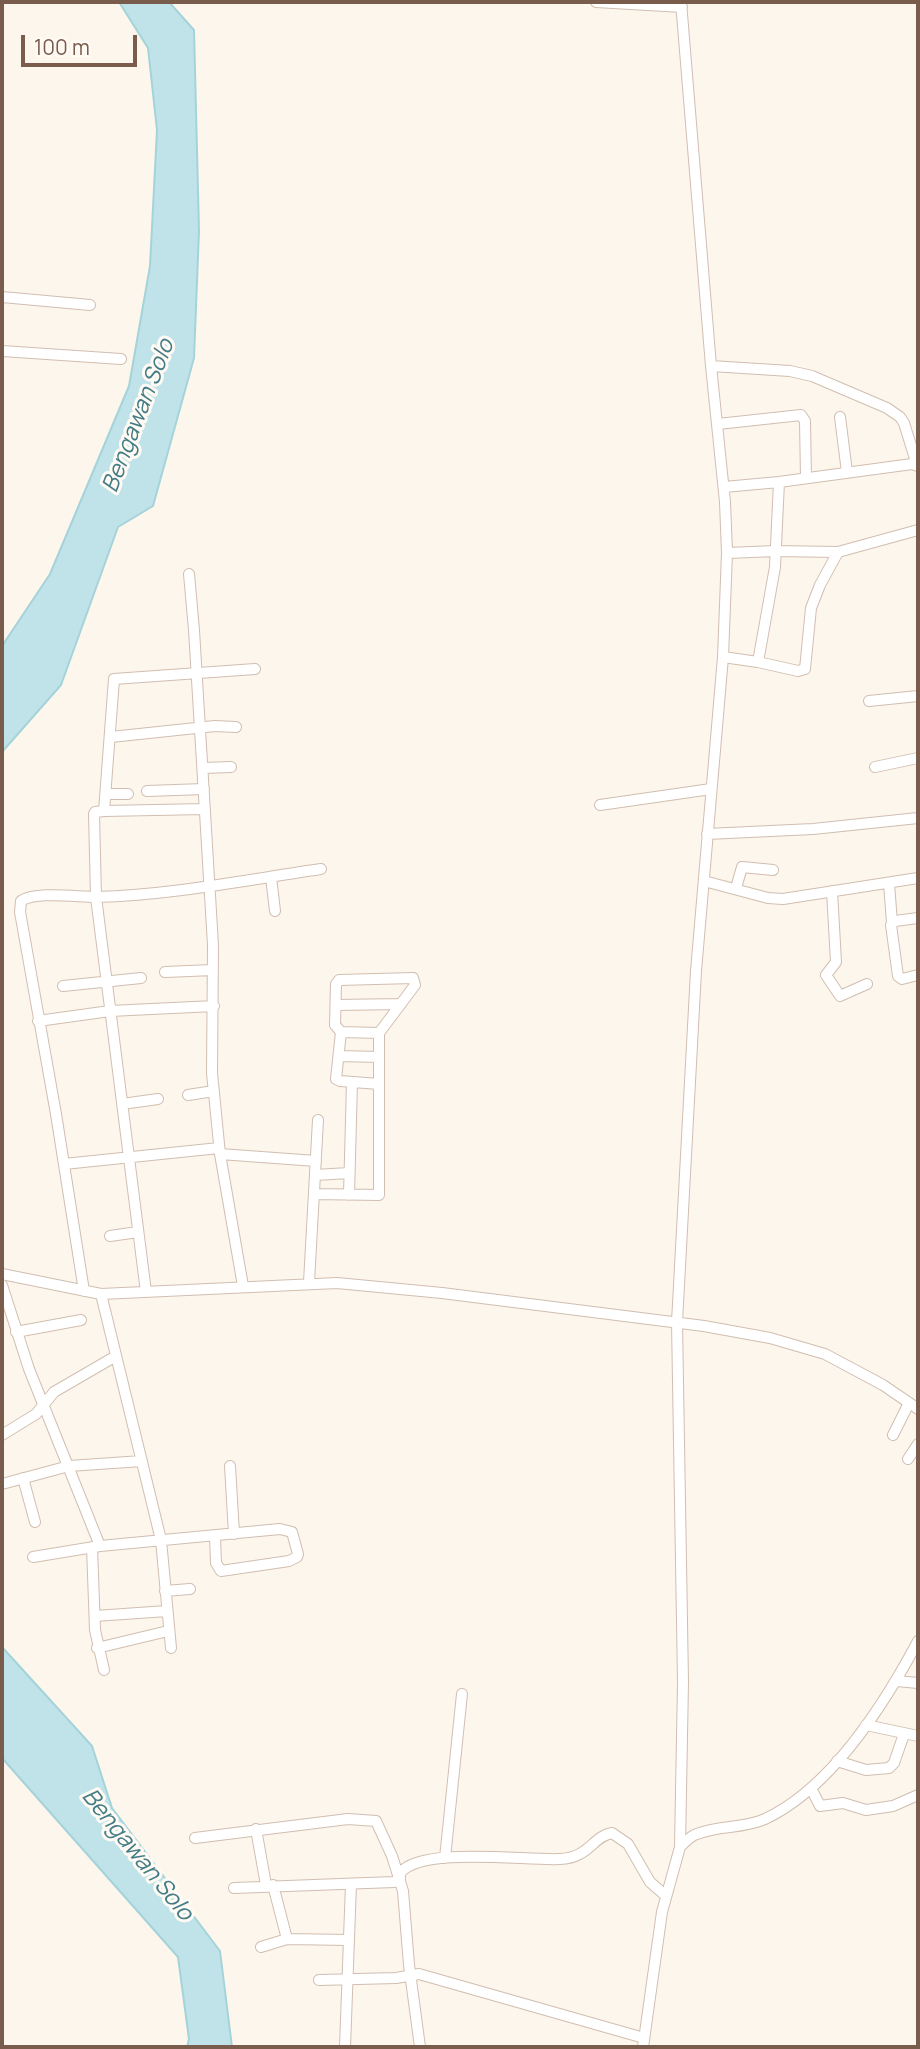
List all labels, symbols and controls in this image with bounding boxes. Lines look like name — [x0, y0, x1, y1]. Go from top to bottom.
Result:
scale bar — [24, 21, 140, 65]
text: 100 m — [34, 33, 90, 61]
water label: Bengawan Solo — [97, 336, 181, 496]
water label: Bengawan Solo — [75, 1784, 199, 1926]

